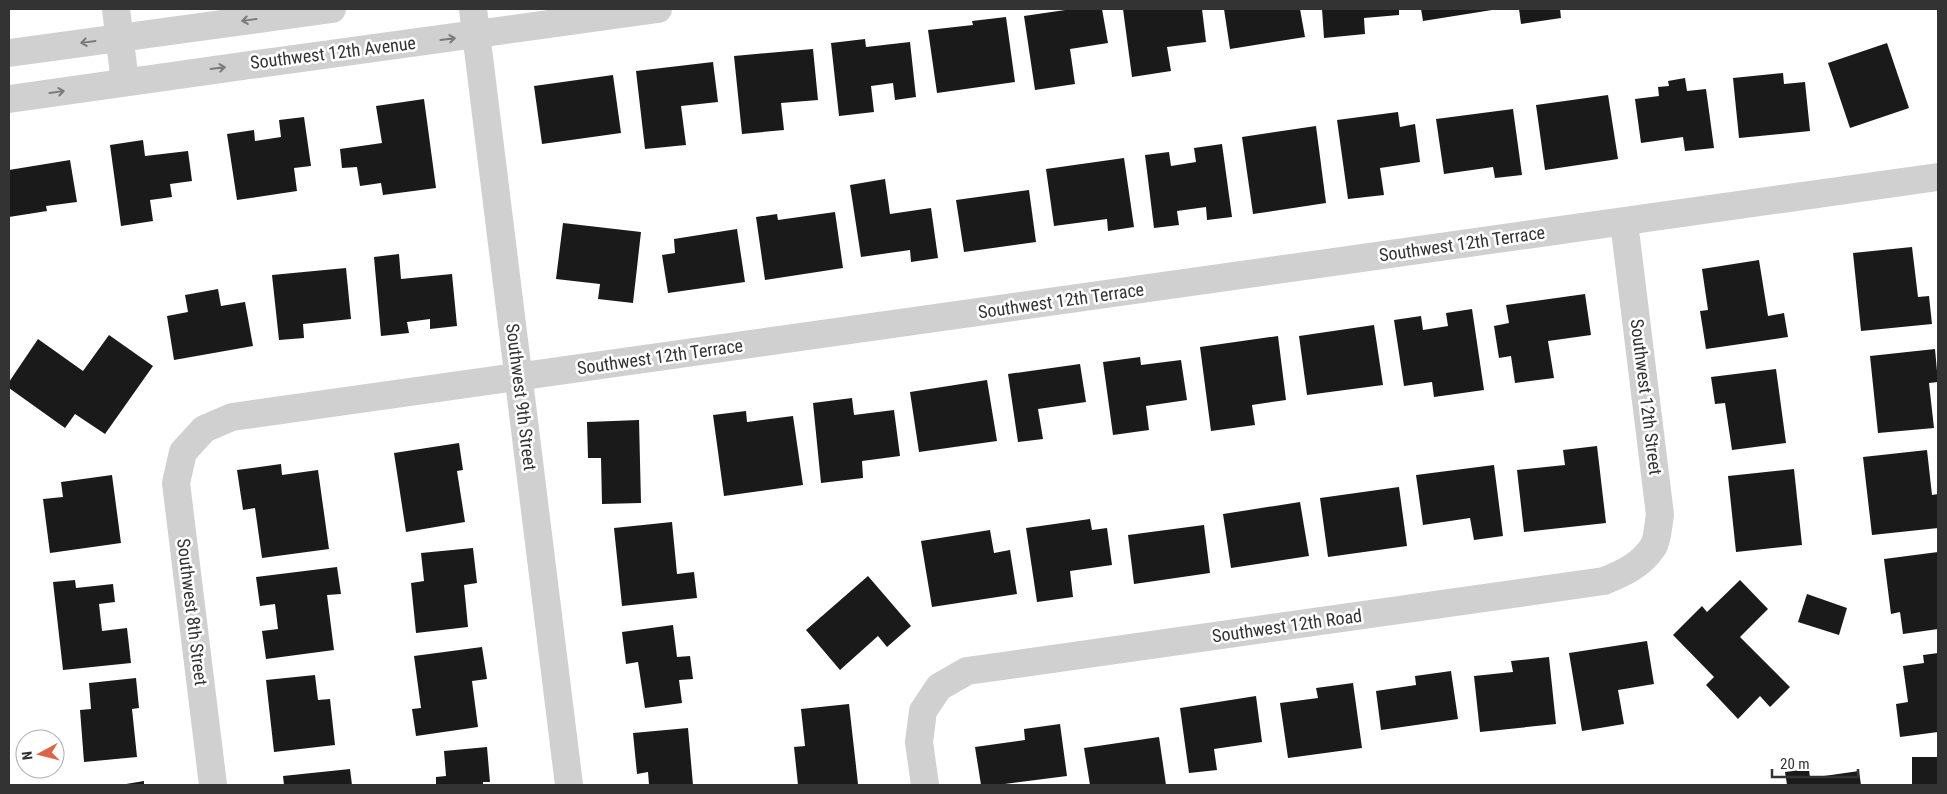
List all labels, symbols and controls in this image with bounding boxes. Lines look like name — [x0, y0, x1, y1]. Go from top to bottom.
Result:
one-way arrow — [242, 15, 258, 25]
street label: Southwest 12th Avenue — [249, 32, 417, 73]
one-way arrow — [440, 33, 456, 43]
one-way arrow — [81, 37, 97, 47]
one-way arrow — [209, 63, 225, 73]
one-way arrow — [49, 87, 65, 97]
street label: Southwest 12th Terrace — [1378, 221, 1546, 266]
street label: Southwest 12th Terrace — [977, 278, 1145, 323]
street label: Southwest 12th Street — [1627, 318, 1666, 476]
street label: Southwest 9th Street — [502, 322, 541, 472]
street label: Southwest 12th Terrace — [576, 334, 744, 379]
street label: Southwest 8th Street — [173, 537, 212, 687]
street label: Southwest 12th Road — [1211, 605, 1363, 646]
north arrow — [15, 729, 65, 779]
scale bar — [1772, 746, 1858, 778]
text: N — [19, 750, 36, 761]
text: 20 m — [1780, 755, 1810, 773]

